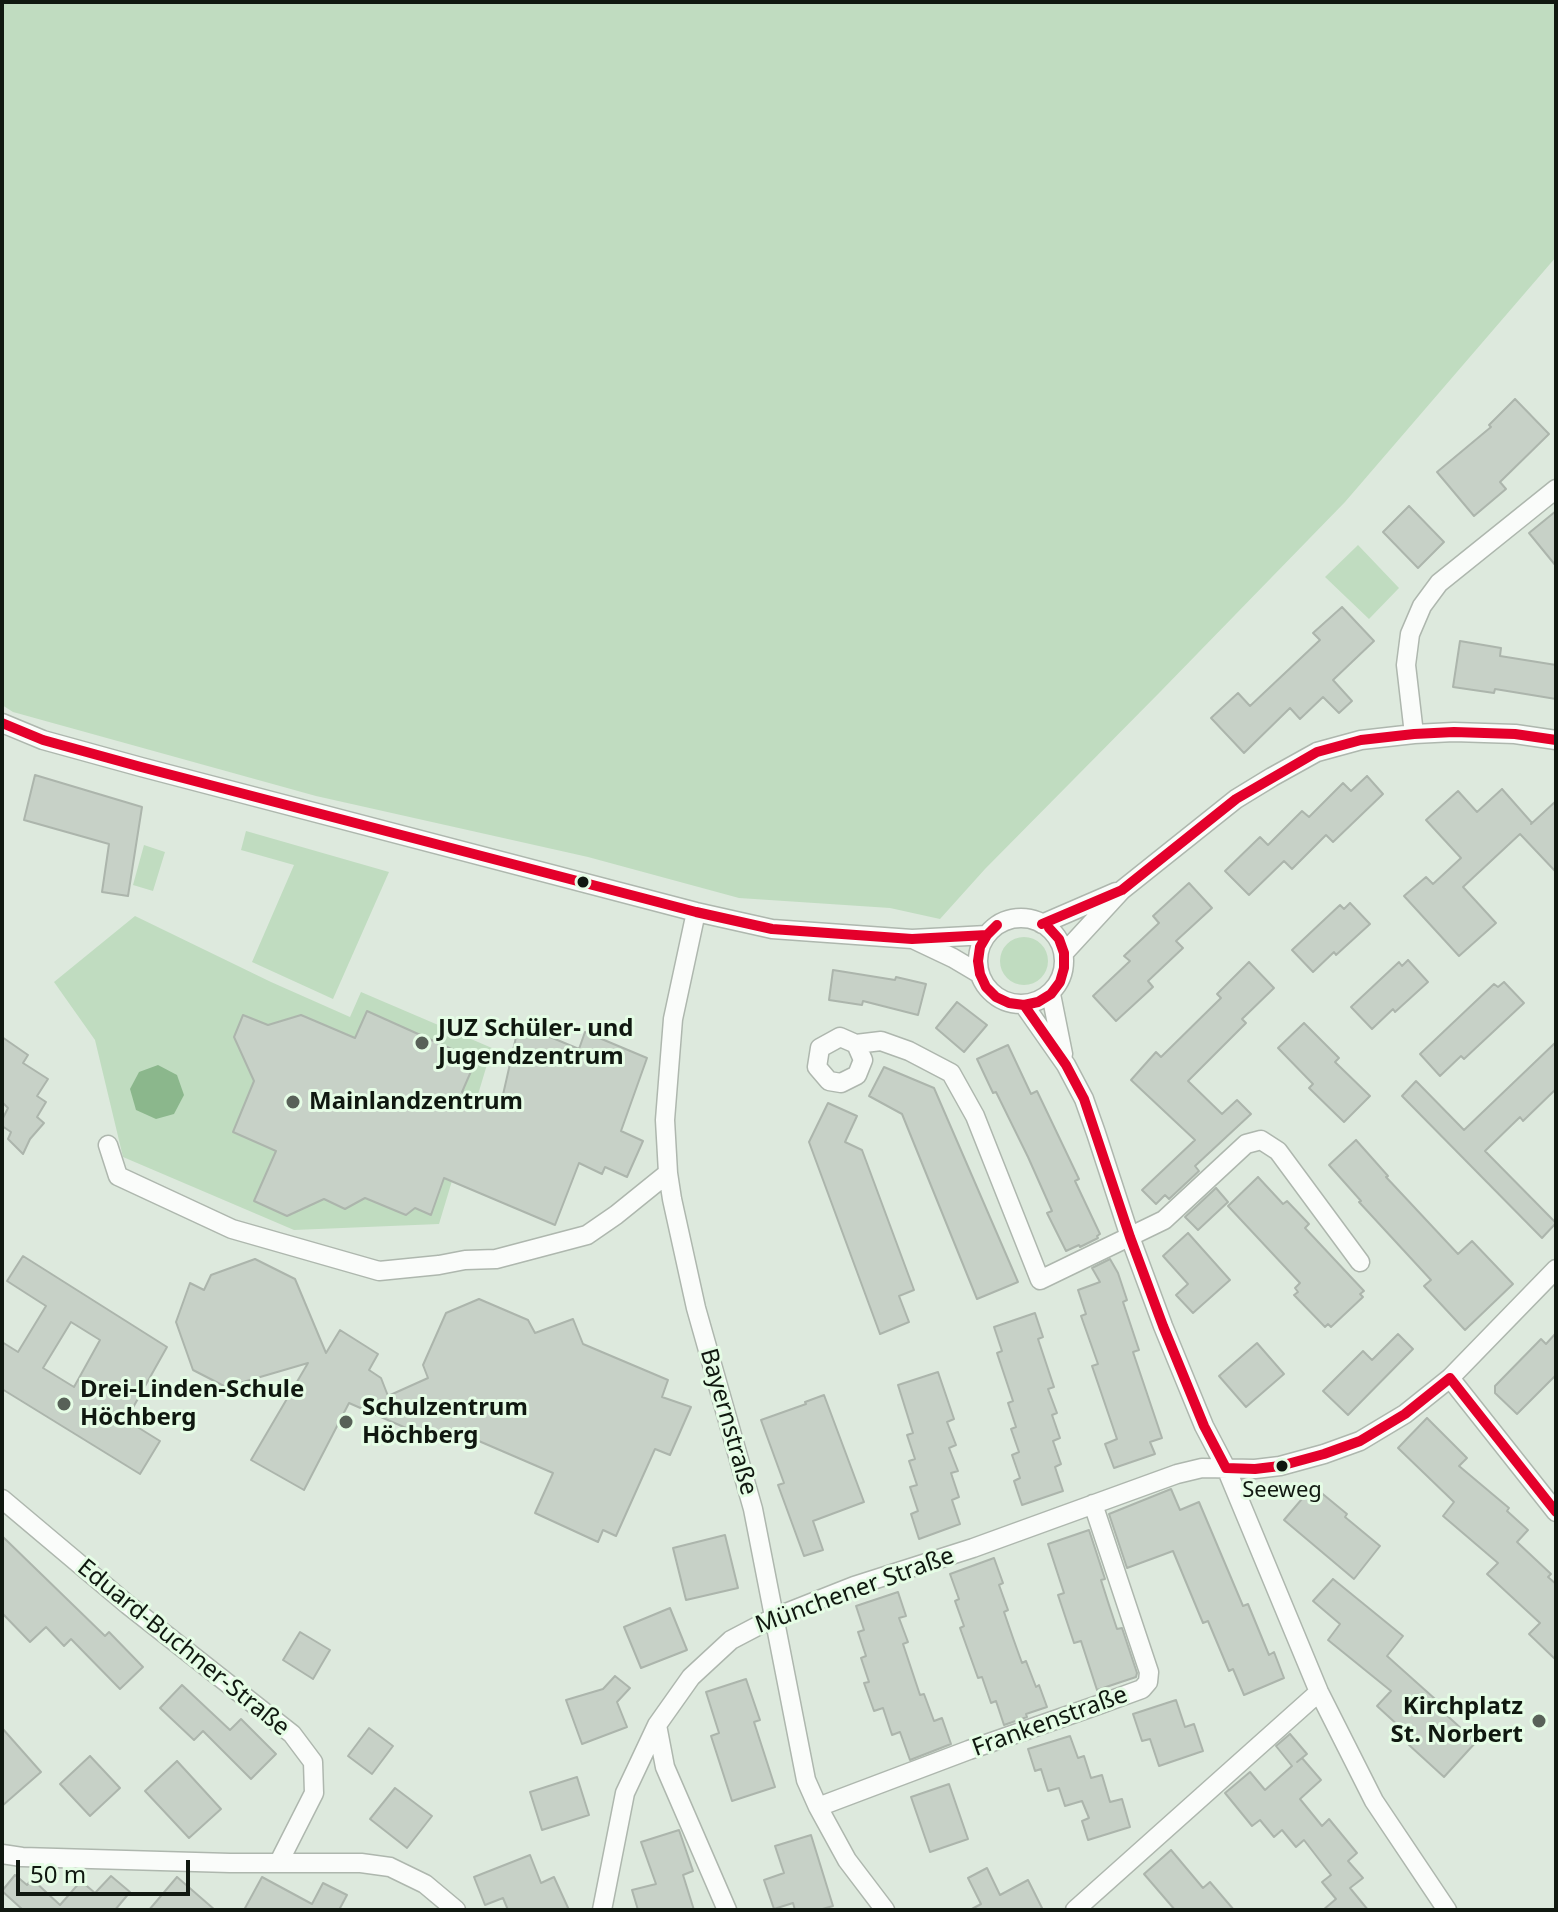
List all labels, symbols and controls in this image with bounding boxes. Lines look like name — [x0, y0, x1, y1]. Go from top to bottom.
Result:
unlabelled marker — [575, 874, 591, 890]
place label: JUZ Schüler- und Jugendzentrum — [438, 1015, 634, 1071]
marker: JUZ Schüler- und Jugendzentrum — [413, 1034, 431, 1052]
place label: Mainlandzentrum — [309, 1088, 523, 1116]
marker: Mainlandzentrum — [284, 1093, 302, 1111]
street label: Bayernstraße — [693, 1345, 763, 1499]
place label: Drei-Linden-Schule Höchberg — [80, 1376, 304, 1432]
place label: Schulzentrum Höchberg — [362, 1394, 528, 1450]
marker: Drei-Linden-Schule Höchberg — [55, 1395, 73, 1413]
marker: Schulzentrum Höchberg — [337, 1413, 355, 1431]
marker: Seeweg — [1274, 1458, 1290, 1474]
place label: Seeweg — [1242, 1478, 1322, 1504]
street label: Münchener Straße — [752, 1542, 958, 1640]
street label: Eduard-Buchner-Straße — [71, 1554, 295, 1742]
street label: Frankenstraße — [968, 1681, 1132, 1763]
place label: Kirchplatz St. Norbert — [1390, 1693, 1523, 1749]
marker: Kirchplatz St. Norbert — [1530, 1712, 1548, 1730]
scale bar — [20, 1844, 194, 1894]
text: 50 m — [30, 1857, 86, 1890]

